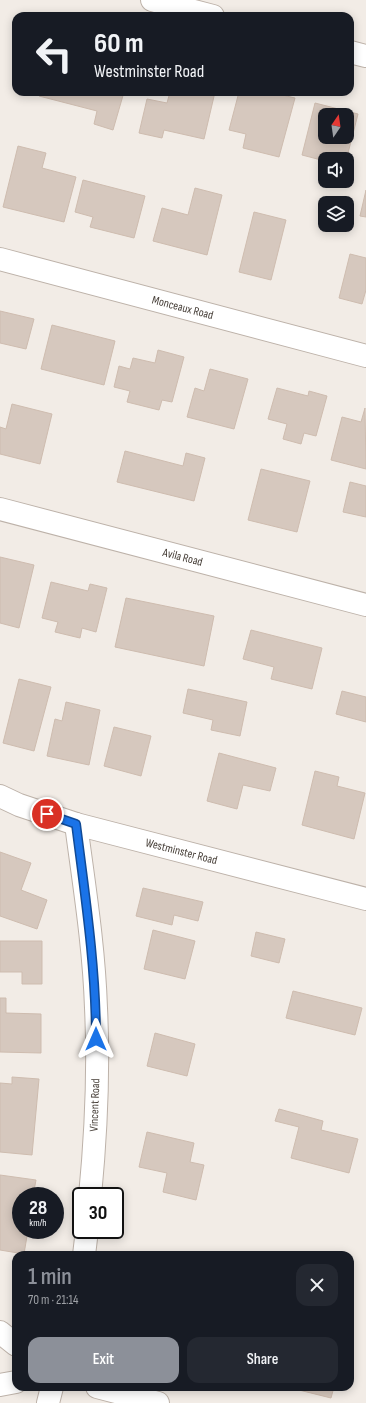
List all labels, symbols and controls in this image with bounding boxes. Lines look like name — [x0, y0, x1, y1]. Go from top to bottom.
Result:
text: 60 m — [94, 27, 143, 60]
icon: left — [28, 28, 80, 80]
text: Westminster Road — [94, 61, 204, 82]
north arrow — [318, 108, 354, 144]
map controls — [318, 108, 354, 232]
button: sound — [318, 152, 354, 188]
button: layers — [318, 196, 354, 232]
street label: Monceaux Road — [150, 292, 215, 323]
street label: Avila Road — [160, 544, 204, 569]
pin — [30, 797, 64, 831]
icon: arrive — [36, 803, 58, 825]
street label: Westminster Road — [144, 835, 219, 868]
position arrow — [75, 1018, 117, 1060]
street label: Vincent Road — [87, 1078, 103, 1132]
speed limit sign: 30 — [72, 1187, 124, 1239]
text: 28 — [29, 1196, 47, 1220]
text: km/h — [29, 1217, 47, 1229]
text: 1 min — [28, 1262, 72, 1291]
button: close — [296, 1264, 338, 1306]
text: 70 m · 21:14 — [28, 1292, 78, 1308]
button: Exit — [28, 1337, 179, 1383]
button: Share — [187, 1337, 338, 1383]

